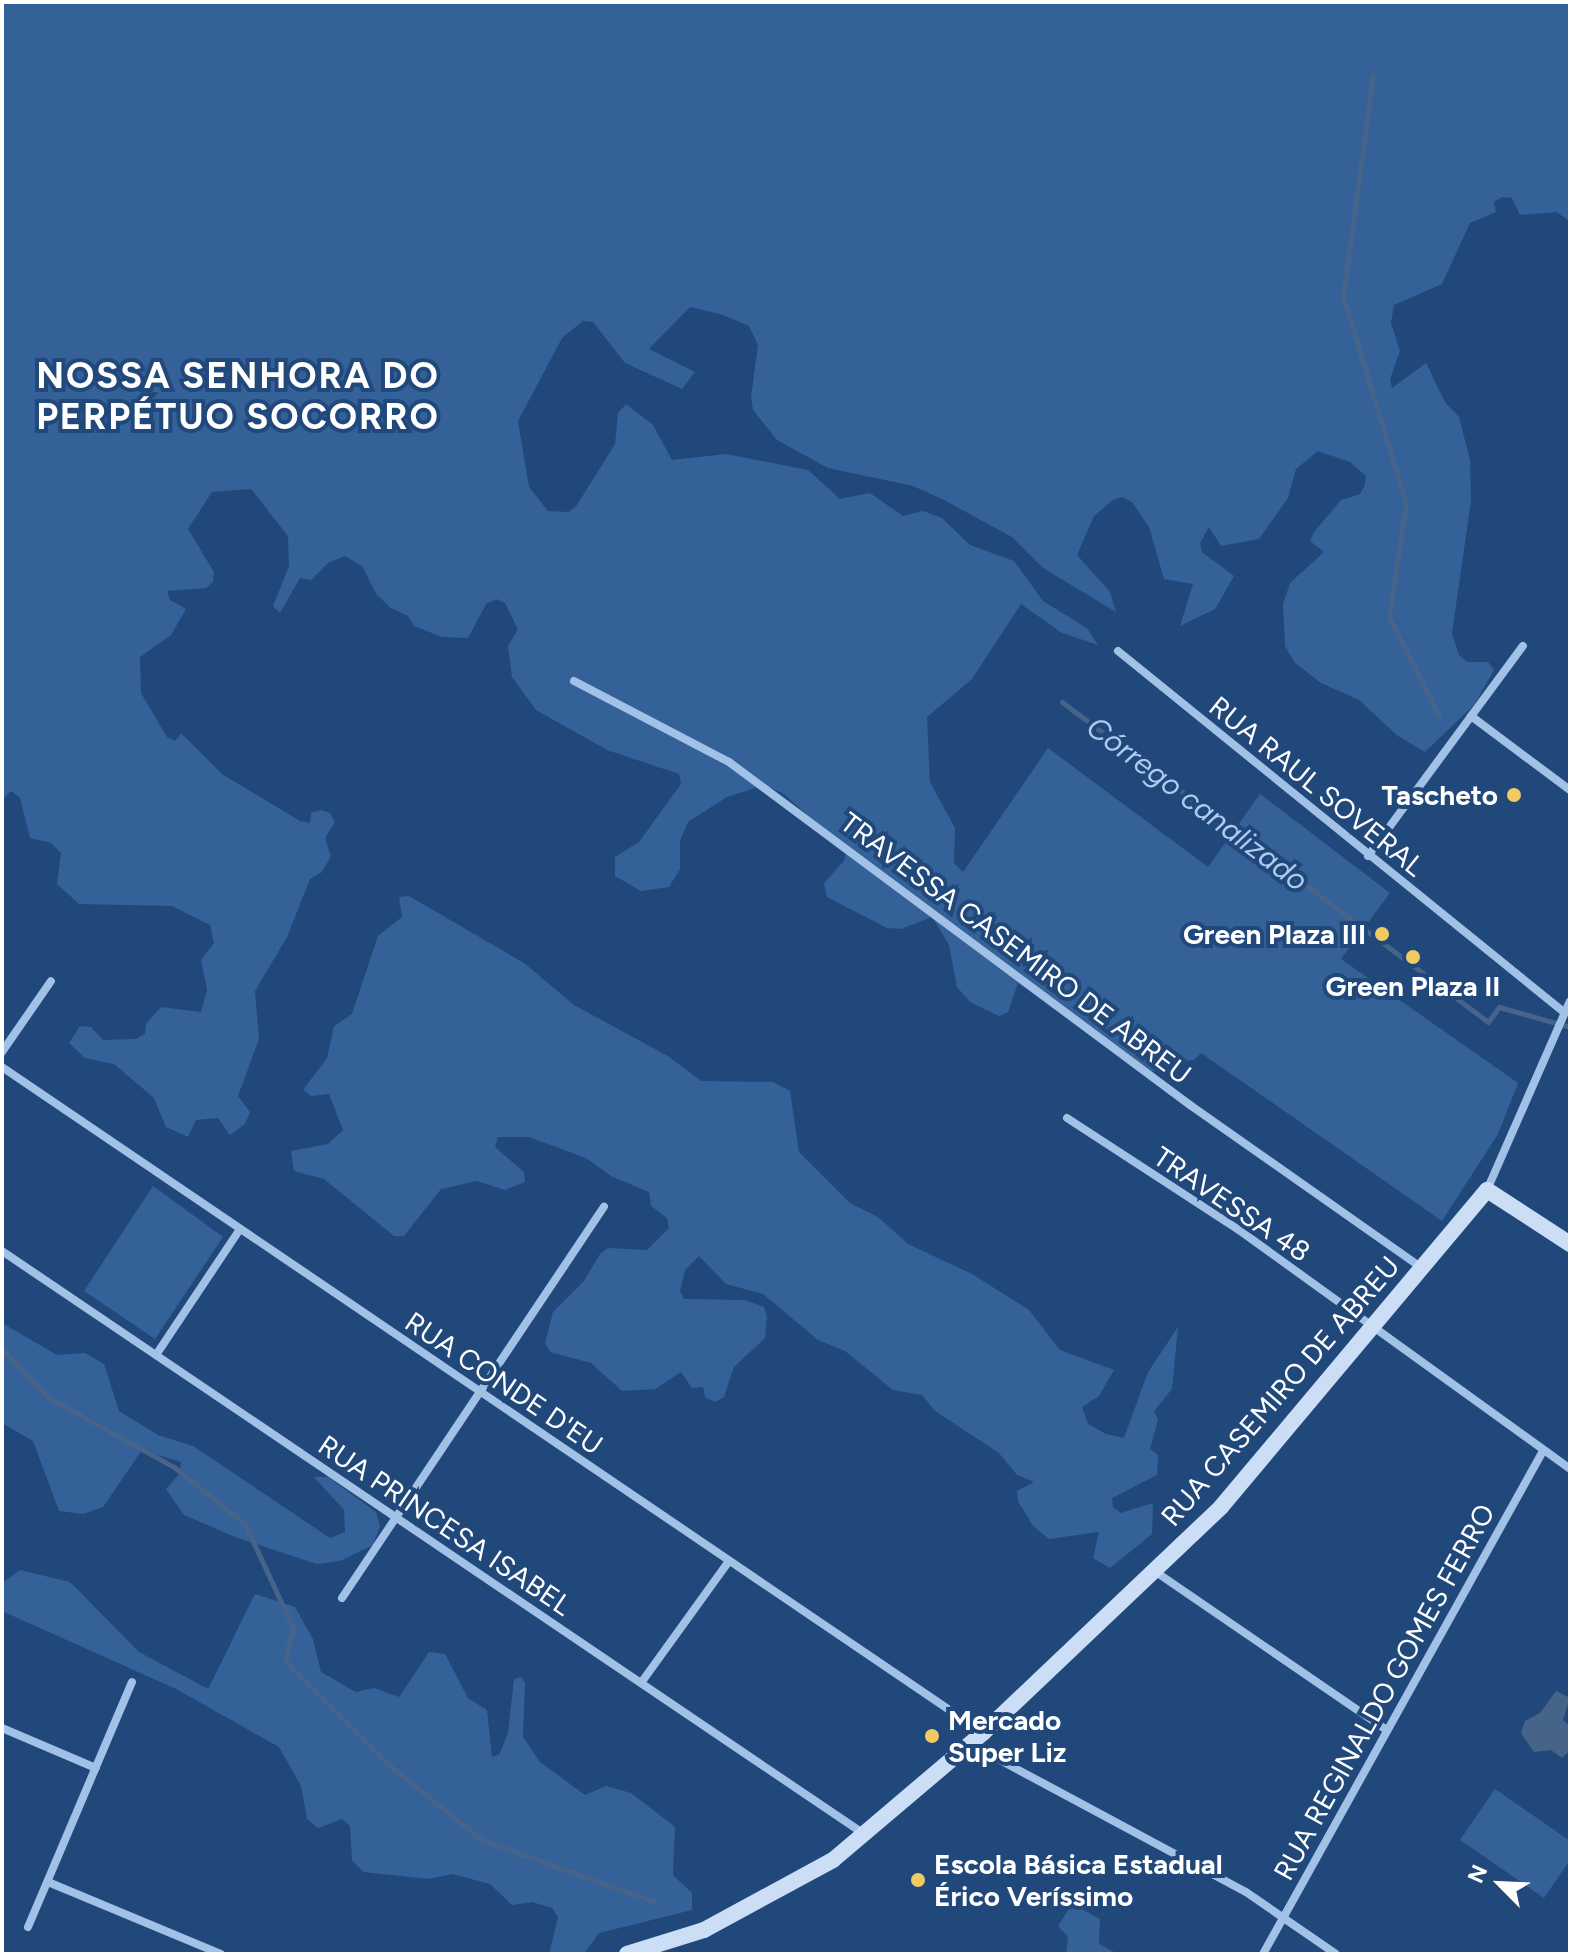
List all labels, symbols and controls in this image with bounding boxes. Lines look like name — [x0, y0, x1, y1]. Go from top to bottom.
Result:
district label: NOSSA SENHORA DO PERPÉTUO SOCORRO — [36, 353, 440, 438]
street label: RUA RAUL SOVERAL — [1203, 689, 1431, 883]
water label: Córrego canalizado — [1079, 709, 1315, 899]
place label: Tascheto — [1381, 778, 1498, 812]
marker: Tascheto — [1505, 786, 1523, 804]
street label: TRAVESSA CASEMIRO DE ABREU — [834, 805, 1198, 1091]
place label: Green Plaza III — [1183, 917, 1366, 951]
marker: Green Plaza III — [1373, 925, 1391, 943]
marker: Green Plaza II — [1404, 948, 1422, 966]
place label: Green Plaza II — [1326, 969, 1500, 1003]
street label: TRAVESSA 48 — [1147, 1139, 1317, 1269]
street label: RUA CASEMIRO DE ABREU — [1154, 1249, 1406, 1533]
street label: RUA CONDE D'EU — [399, 1305, 609, 1461]
street label: RUA PRINCESA ISABEL — [312, 1428, 578, 1622]
street label: RUA REGINALDO GOMES FERRO — [1266, 1498, 1502, 1886]
place label: Mercado Super Liz — [948, 1703, 1066, 1769]
marker: Mercado Super Liz — [923, 1727, 941, 1745]
north arrow — [1460, 1844, 1540, 1924]
place label: Escola Básica Estadual Érico Veríssimo — [934, 1847, 1223, 1913]
marker: Escola Básica Estadual Érico Veríssimo — [909, 1871, 927, 1889]

